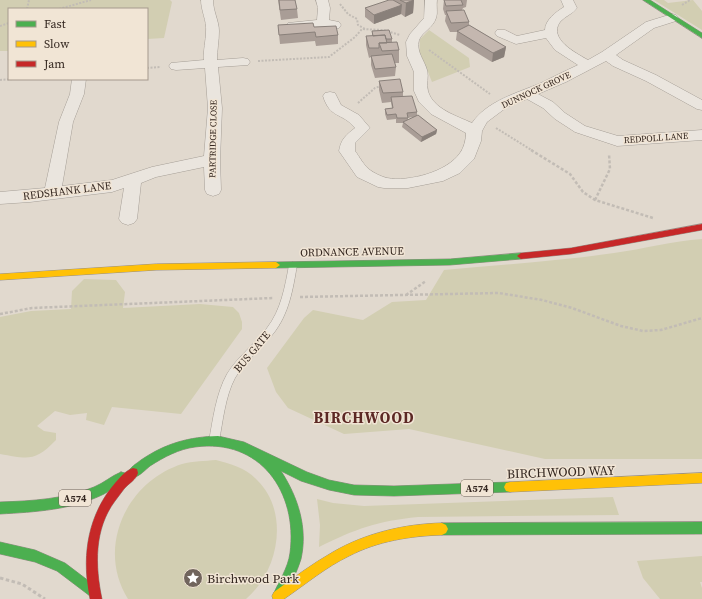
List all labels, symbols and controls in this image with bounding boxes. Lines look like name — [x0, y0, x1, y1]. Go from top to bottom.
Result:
legend — [8, 8, 148, 80]
text: Fast — [44, 16, 66, 32]
text: Slow — [44, 36, 70, 52]
text: Jam — [43, 56, 65, 72]
street label: DUNNOCK GROVE — [499, 68, 573, 111]
street label: PARTRIDGE CLOSE — [206, 99, 220, 178]
street label: REDPOLL LANE — [623, 130, 689, 146]
street label: REDSHANK LANE — [22, 178, 113, 204]
street label: ORDNANCE AVENUE — [300, 244, 404, 260]
street label: BUS GATE — [230, 328, 274, 376]
district label: BIRCHWOOD — [314, 407, 414, 428]
street label: BIRCHWOOD WAY — [507, 462, 616, 482]
road number: A574 — [461, 480, 493, 496]
road number: A574 — [59, 490, 91, 506]
place icon: Birchwood Park — [182, 567, 204, 589]
place label: Birchwood Park — [207, 570, 300, 587]

